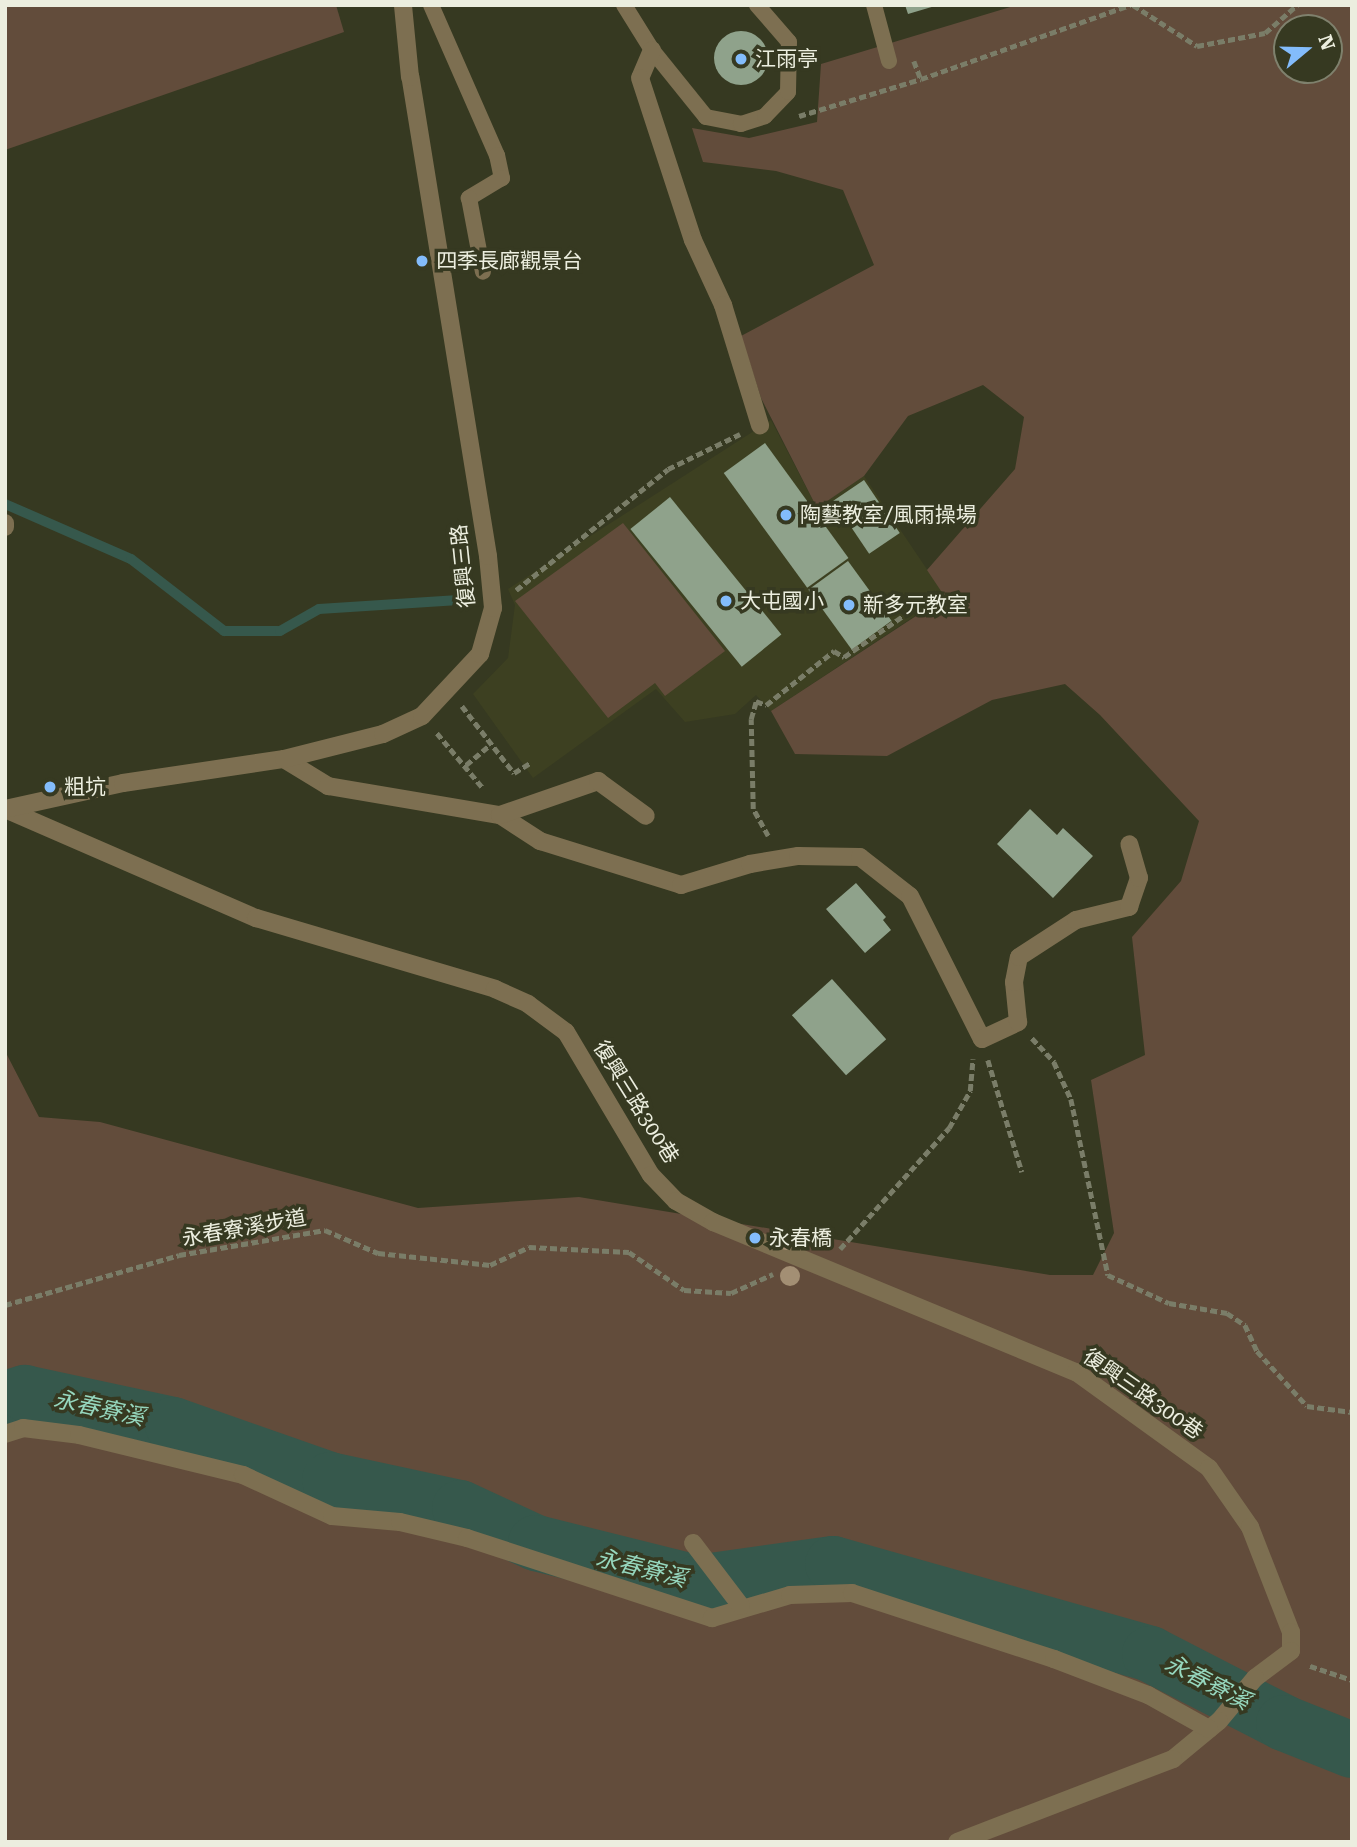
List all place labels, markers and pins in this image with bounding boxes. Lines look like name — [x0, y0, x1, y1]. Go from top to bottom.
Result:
place label: 江雨亭 — [755, 46, 818, 72]
marker: 江雨亭 — [733, 51, 749, 67]
place label: 四季長廊觀景台 — [436, 248, 583, 274]
marker: 四季長廊觀景台 — [414, 253, 430, 269]
place label: 陶藝教室/風雨操場 — [800, 502, 977, 528]
marker: 陶藝教室/風雨操場 — [778, 507, 794, 523]
place label: 大屯國小 — [740, 588, 824, 614]
place label: 新多元教室 — [863, 592, 968, 618]
marker: 大屯國小 — [718, 593, 734, 609]
marker: 新多元教室 — [841, 597, 857, 613]
place label: 粗坑 — [64, 774, 106, 800]
marker: 粗坑 — [42, 779, 58, 795]
place label: 永春橋 — [769, 1225, 832, 1251]
marker: 永春橋 — [747, 1230, 763, 1246]

